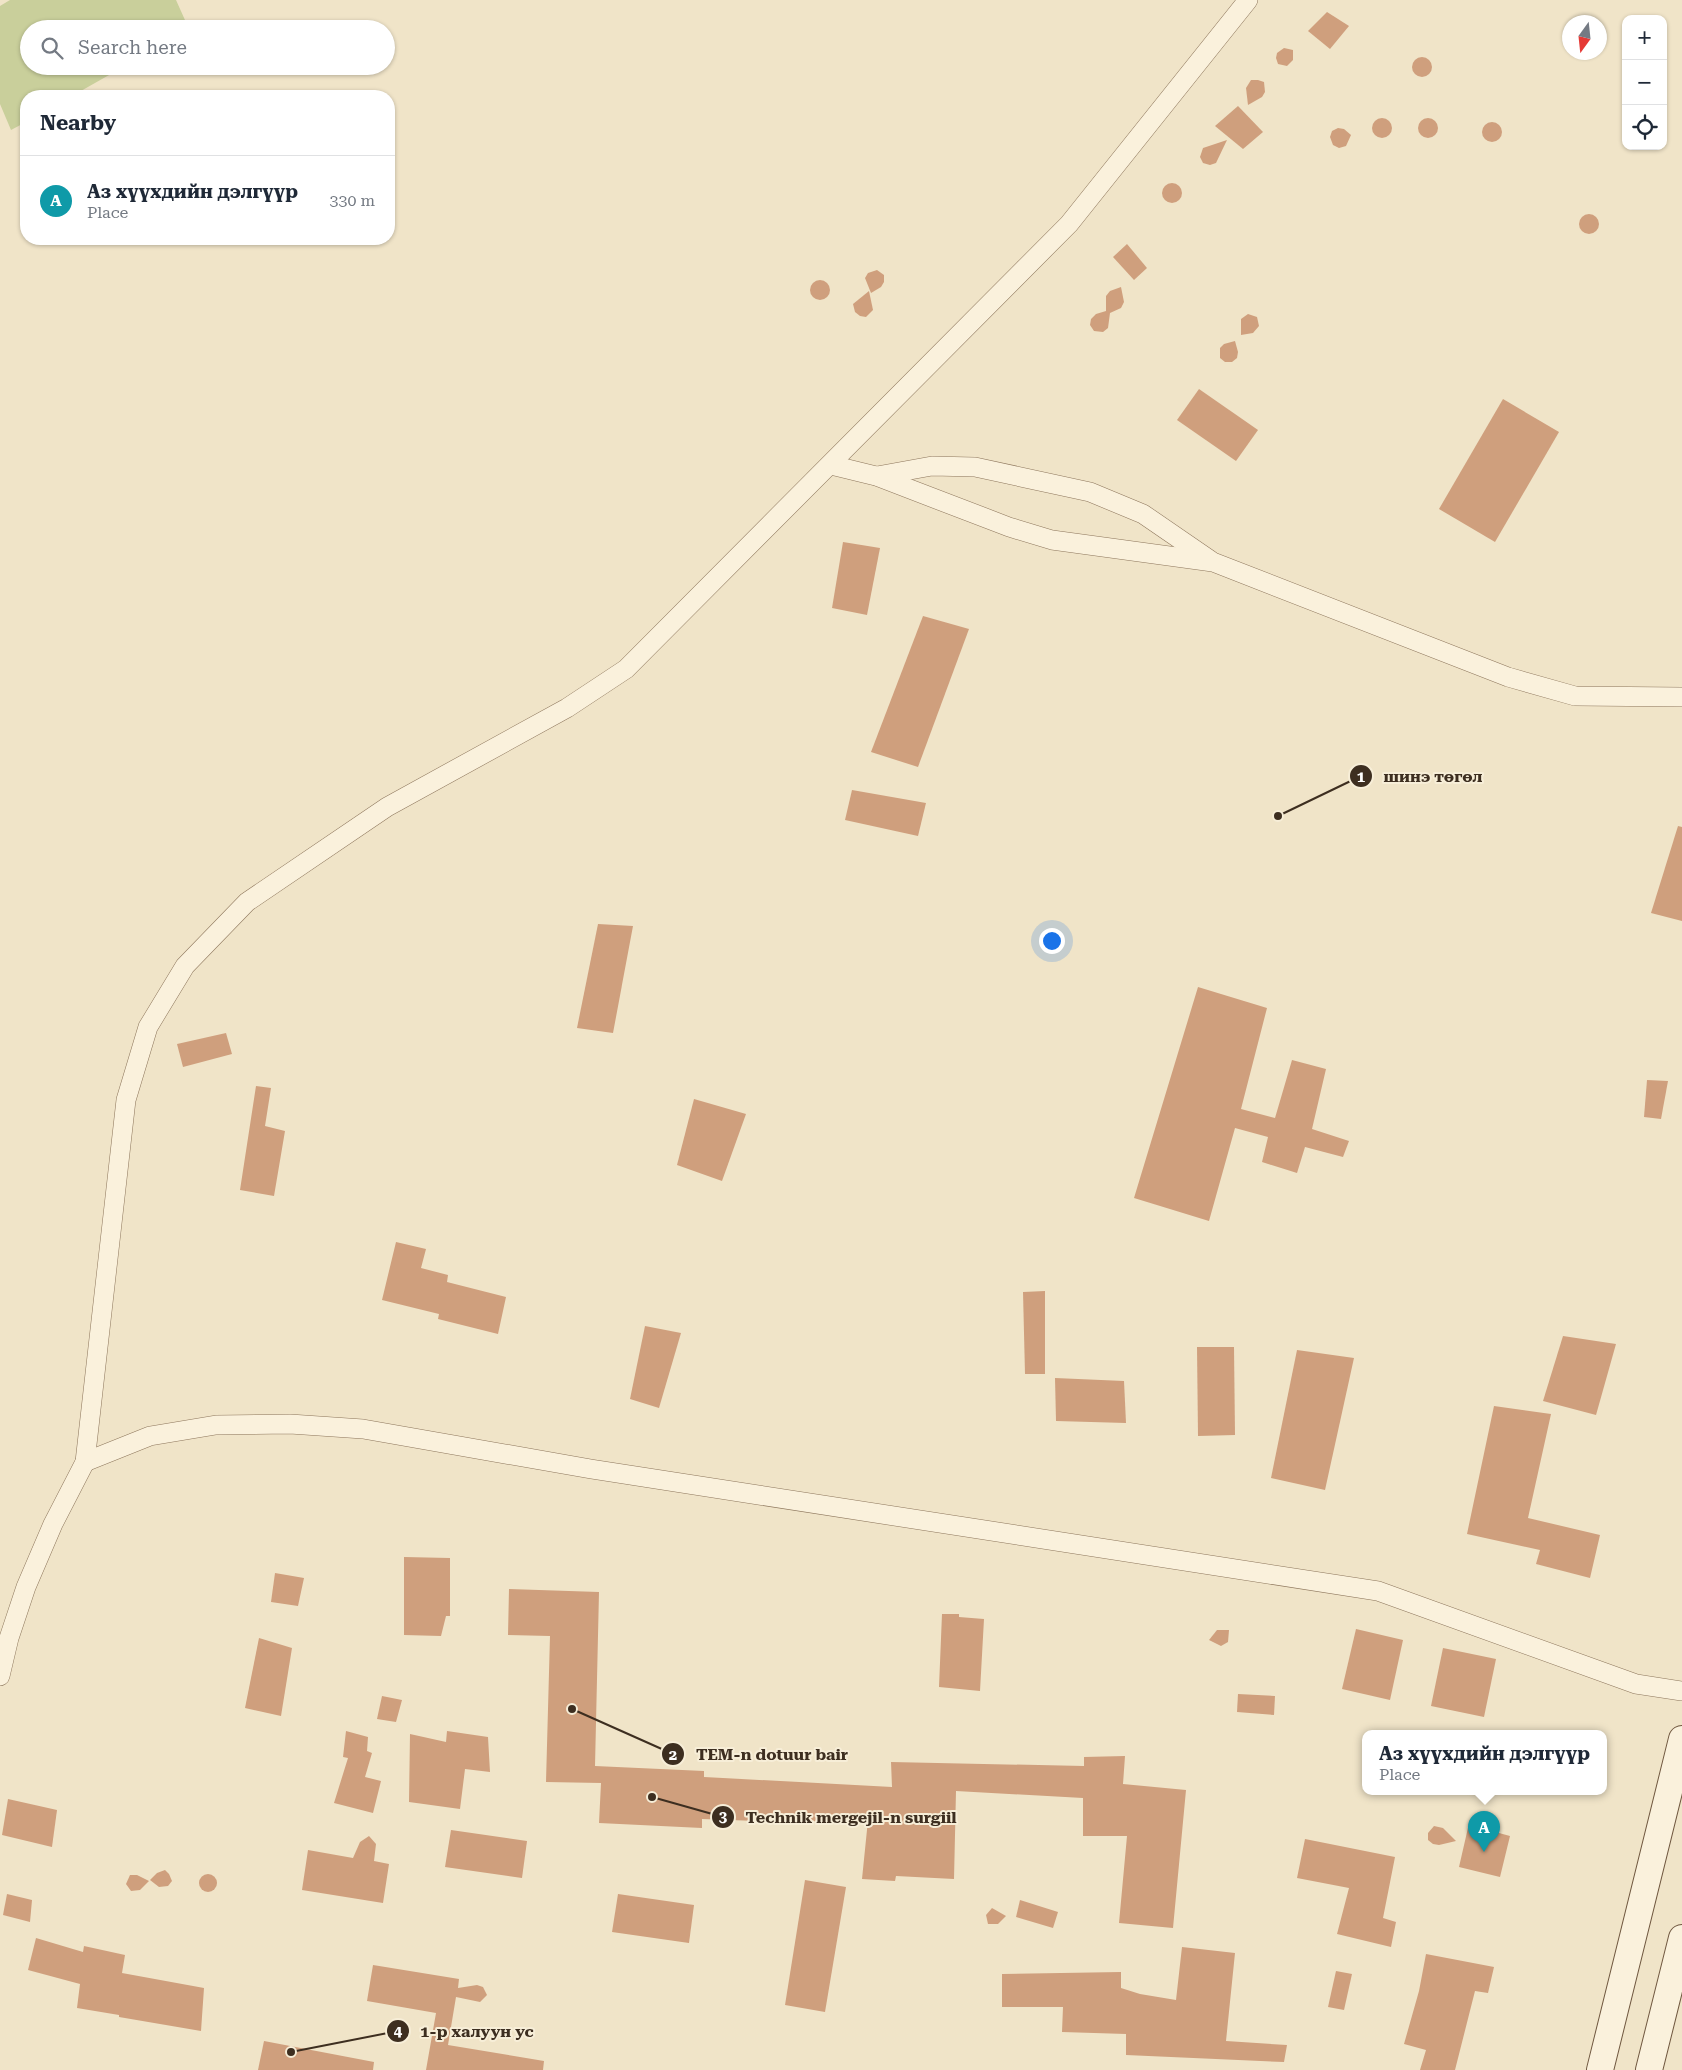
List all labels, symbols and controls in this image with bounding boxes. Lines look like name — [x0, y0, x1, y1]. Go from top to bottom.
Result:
north arrow — [1562, 15, 1607, 60]
map controls — [1622, 15, 1667, 150]
button: + — [1622, 15, 1667, 60]
search box — [20, 20, 395, 75]
icon: search — [38, 34, 66, 62]
text: Search here — [78, 36, 187, 59]
button: − — [1622, 60, 1667, 105]
button: locate — [1622, 105, 1667, 150]
text: Nearby — [40, 111, 116, 135]
text: Аз хүүхдийн дэлгүүр — [87, 180, 298, 203]
text: A — [50, 191, 62, 210]
text: 330 m — [329, 191, 375, 210]
text: Place — [87, 203, 128, 222]
callout: шинэ төгөл — [1349, 761, 1493, 792]
text: шинэ төгөл — [1384, 767, 1482, 786]
text: 1 — [1357, 768, 1366, 786]
your location — [1039, 928, 1065, 954]
popup — [1362, 1730, 1607, 1795]
callout: TEM-n dotuur bair — [660, 1739, 858, 1770]
text: Аз хүүхдийн дэлгүүр — [1379, 1742, 1590, 1765]
text: TEM-n dotuur bair — [696, 1745, 848, 1764]
text: 2 — [669, 1746, 677, 1764]
text: Place — [1379, 1765, 1420, 1784]
callout: Technik mergejil-n surgiil — [710, 1802, 966, 1833]
text: 3 — [719, 1808, 728, 1826]
text: Technik mergejil-n surgiil — [745, 1808, 957, 1827]
pin: A — [1468, 1811, 1500, 1852]
callout: 1-р халуун ус — [385, 2016, 544, 2047]
text: 4 — [394, 2022, 403, 2040]
text: 1-р халуун ус — [420, 2022, 534, 2041]

